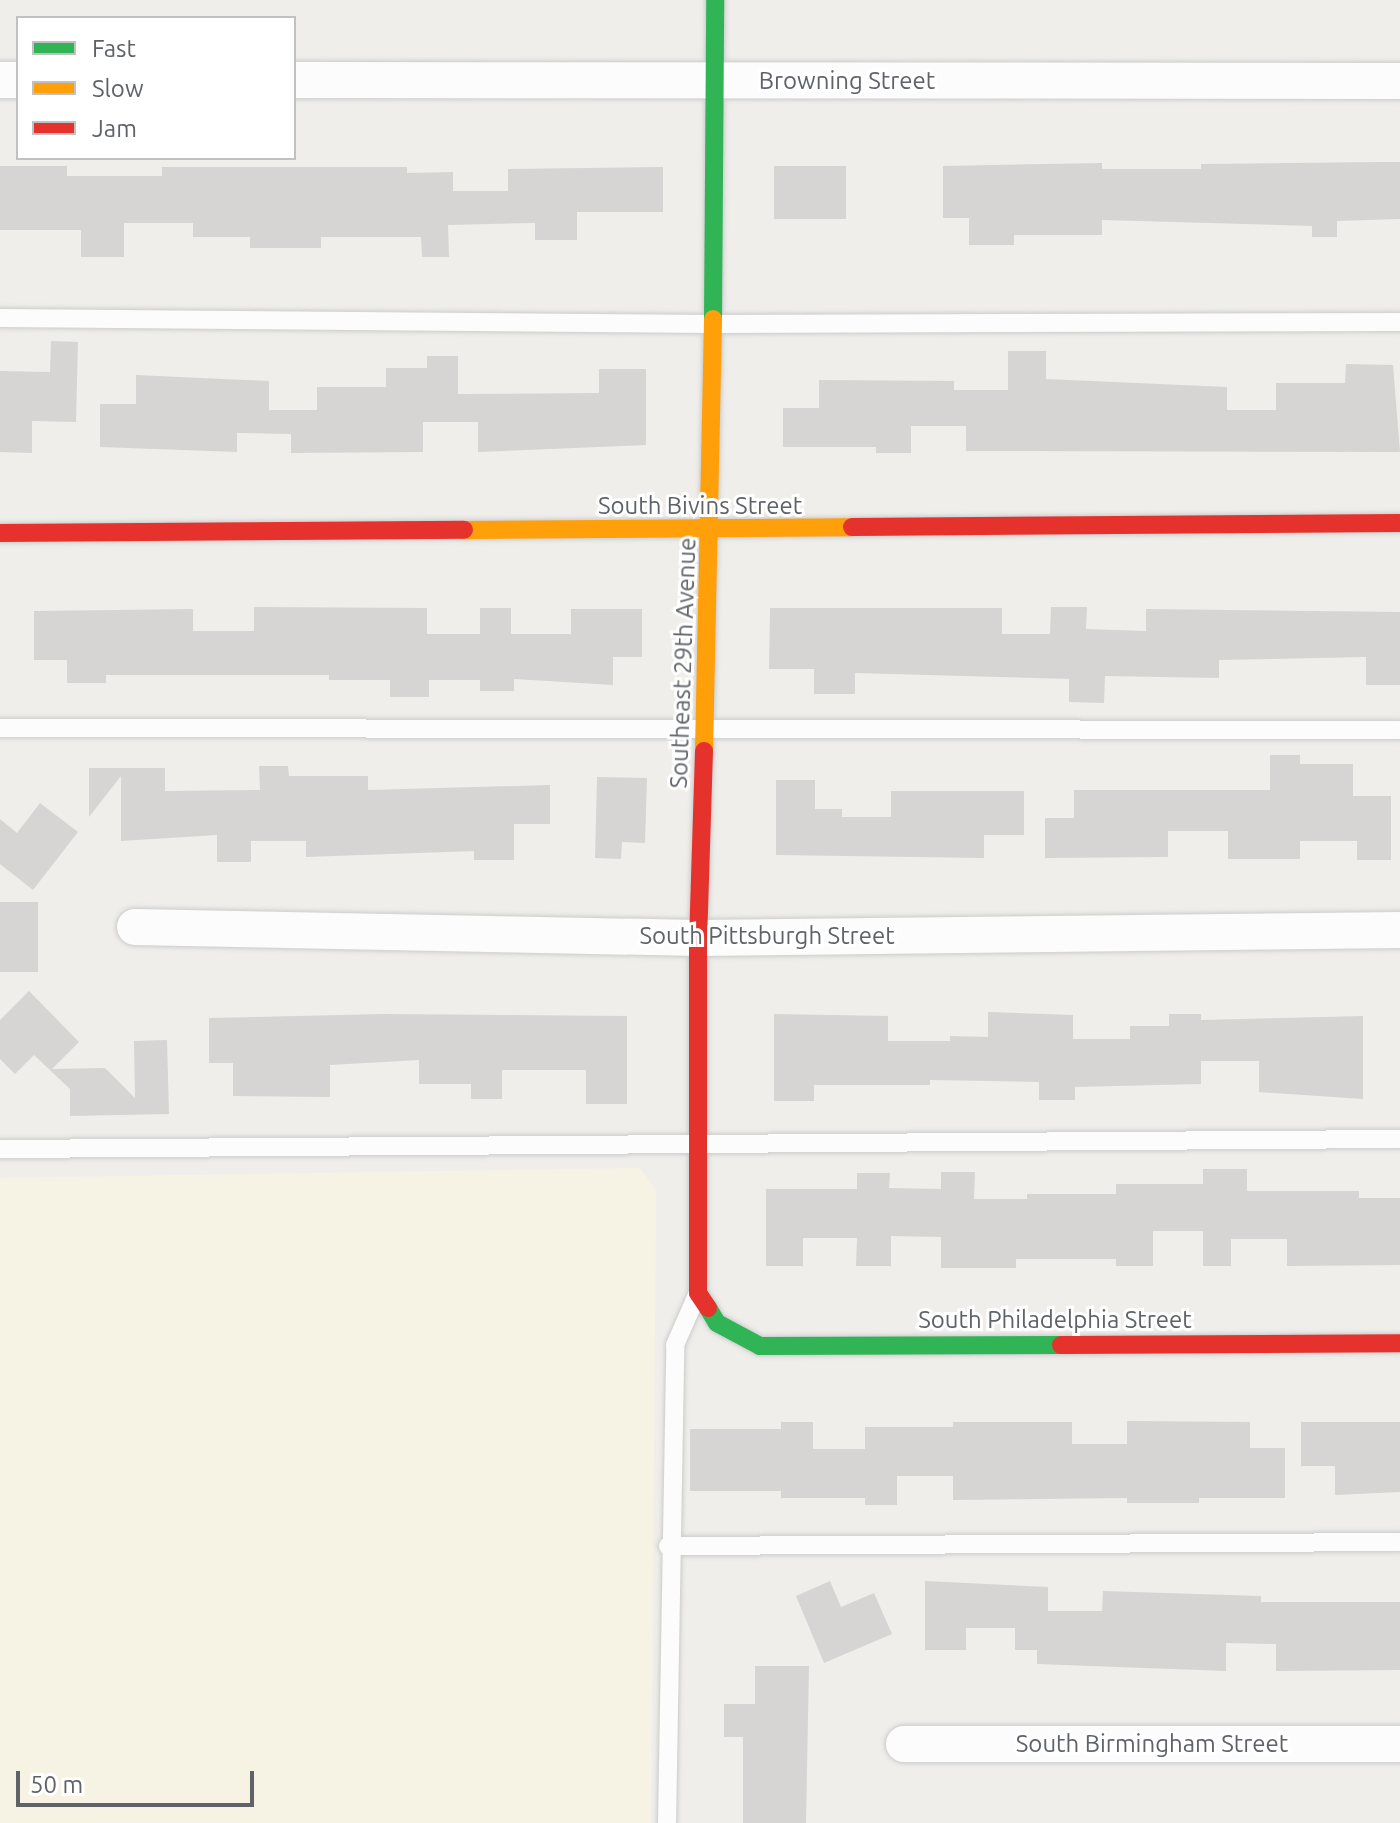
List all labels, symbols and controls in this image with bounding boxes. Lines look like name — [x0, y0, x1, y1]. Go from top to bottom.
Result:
legend — [16, 16, 296, 160]
text: Fast — [92, 35, 136, 62]
street label: Browning Street — [759, 67, 935, 95]
text: Slow — [92, 75, 144, 102]
text: Jam — [92, 115, 137, 142]
street label: South Bivins Street — [598, 492, 802, 520]
street label: Southeast 29th Avenue — [664, 537, 702, 789]
street label: South Pittsburgh Street — [639, 922, 895, 950]
street label: South Philadelphia Street — [918, 1306, 1192, 1334]
street label: South Birmingham Street — [1016, 1730, 1288, 1758]
scale bar — [20, 1755, 258, 1805]
text: 50 m — [30, 1771, 83, 1798]

